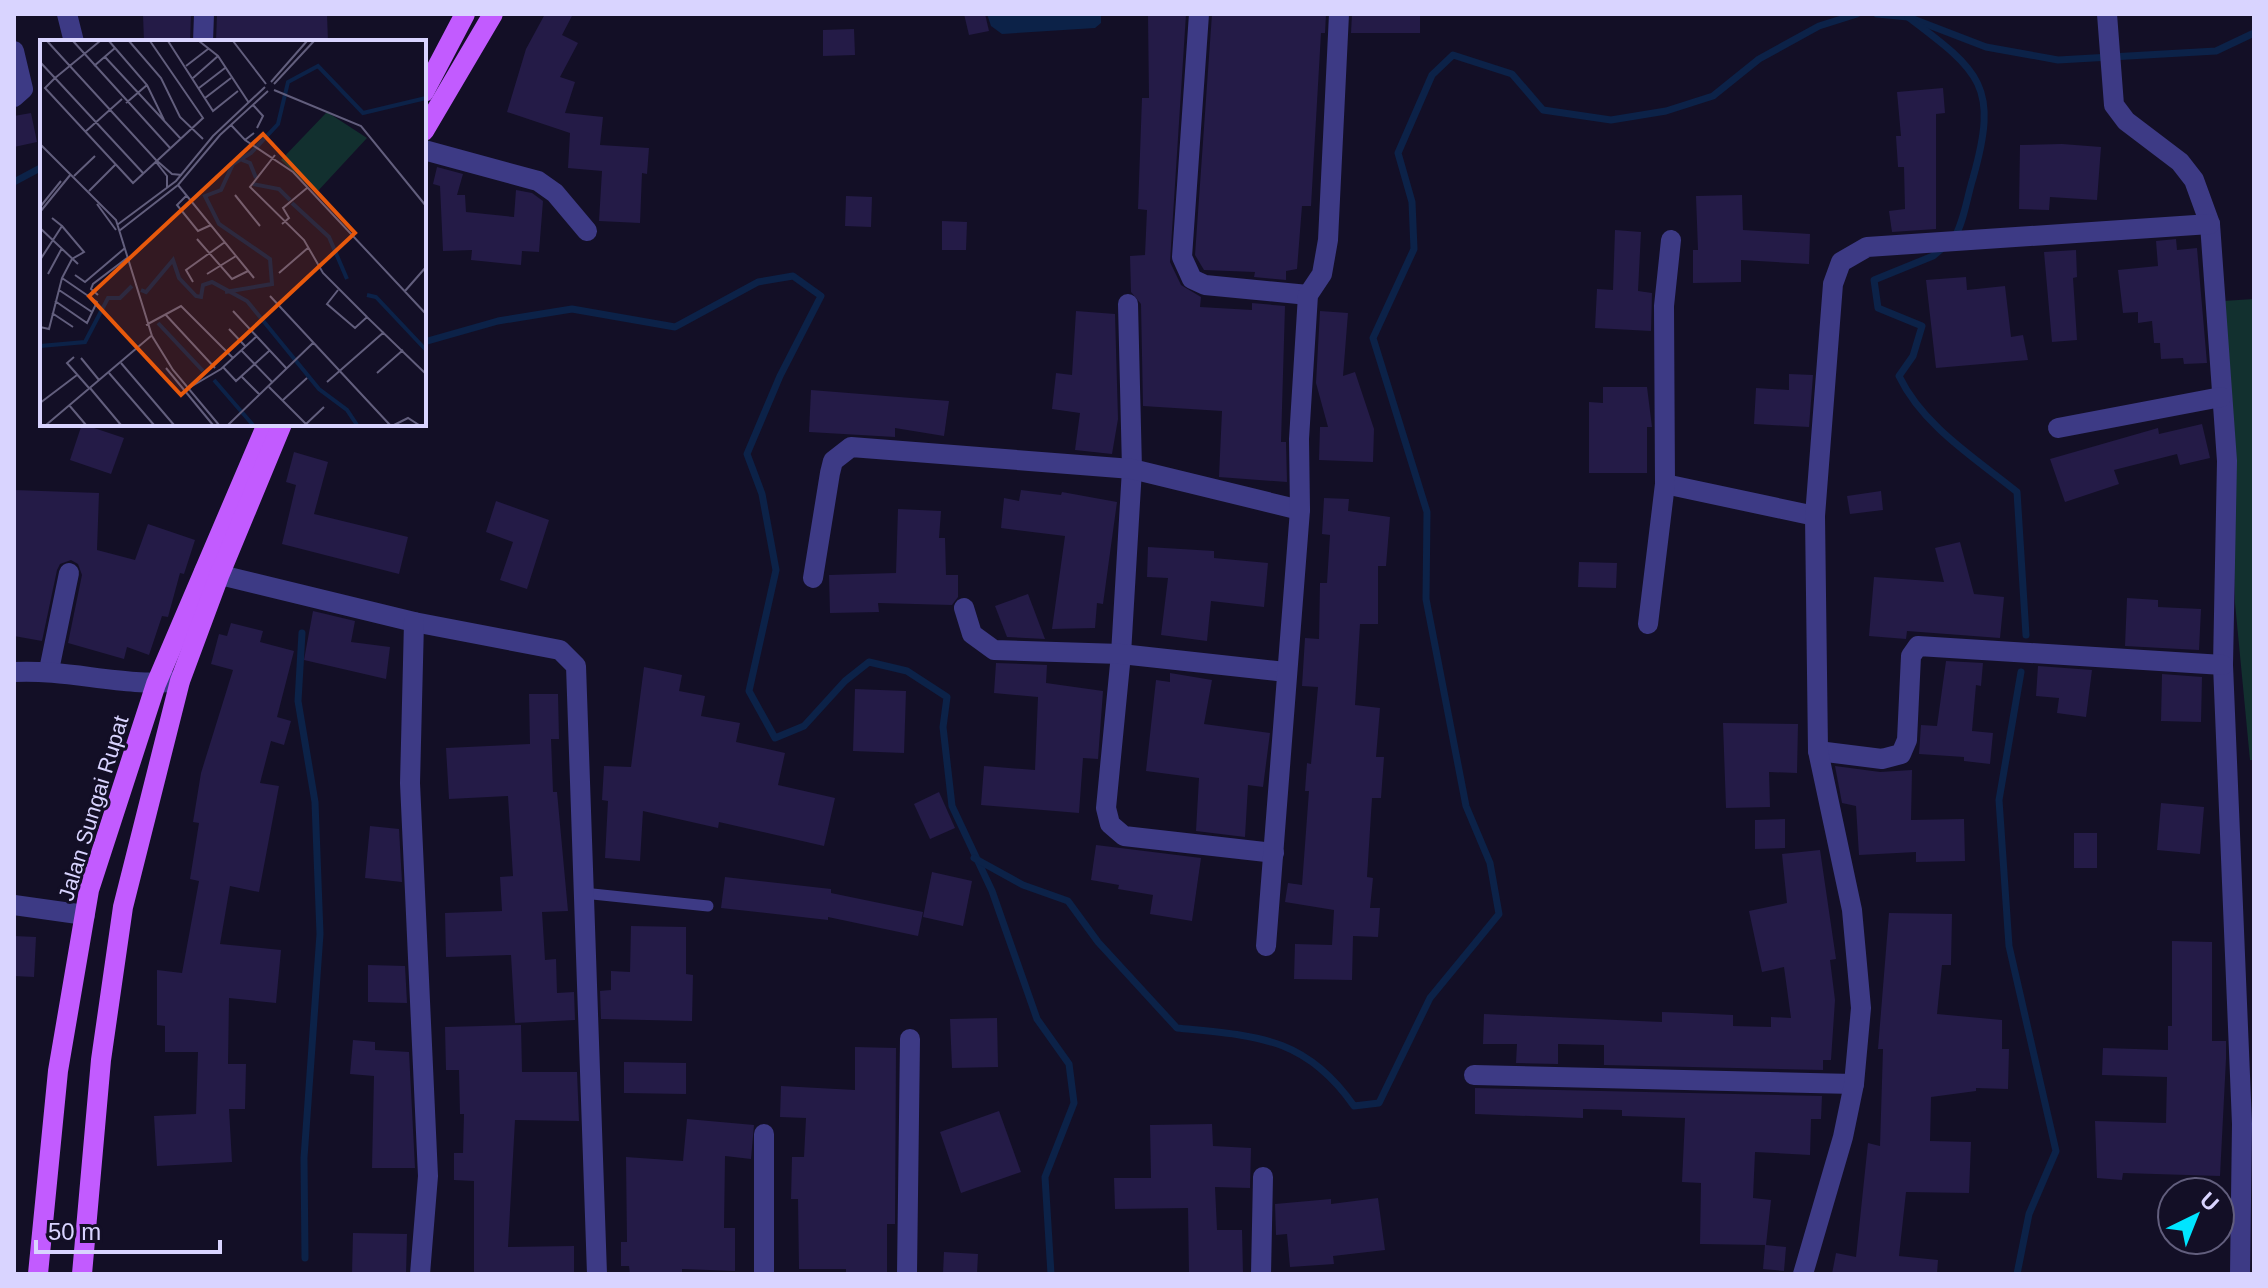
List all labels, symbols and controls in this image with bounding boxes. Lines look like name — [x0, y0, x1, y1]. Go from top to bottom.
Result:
inset map — [40, 40, 426, 426]
street label: Jalan Sungai Rupat — [53, 713, 134, 904]
north arrow — [2156, 1176, 2236, 1256]
text: U — [2195, 1187, 2224, 1216]
scale bar — [36, 1204, 220, 1254]
text: 50 m — [48, 1218, 101, 1245]

